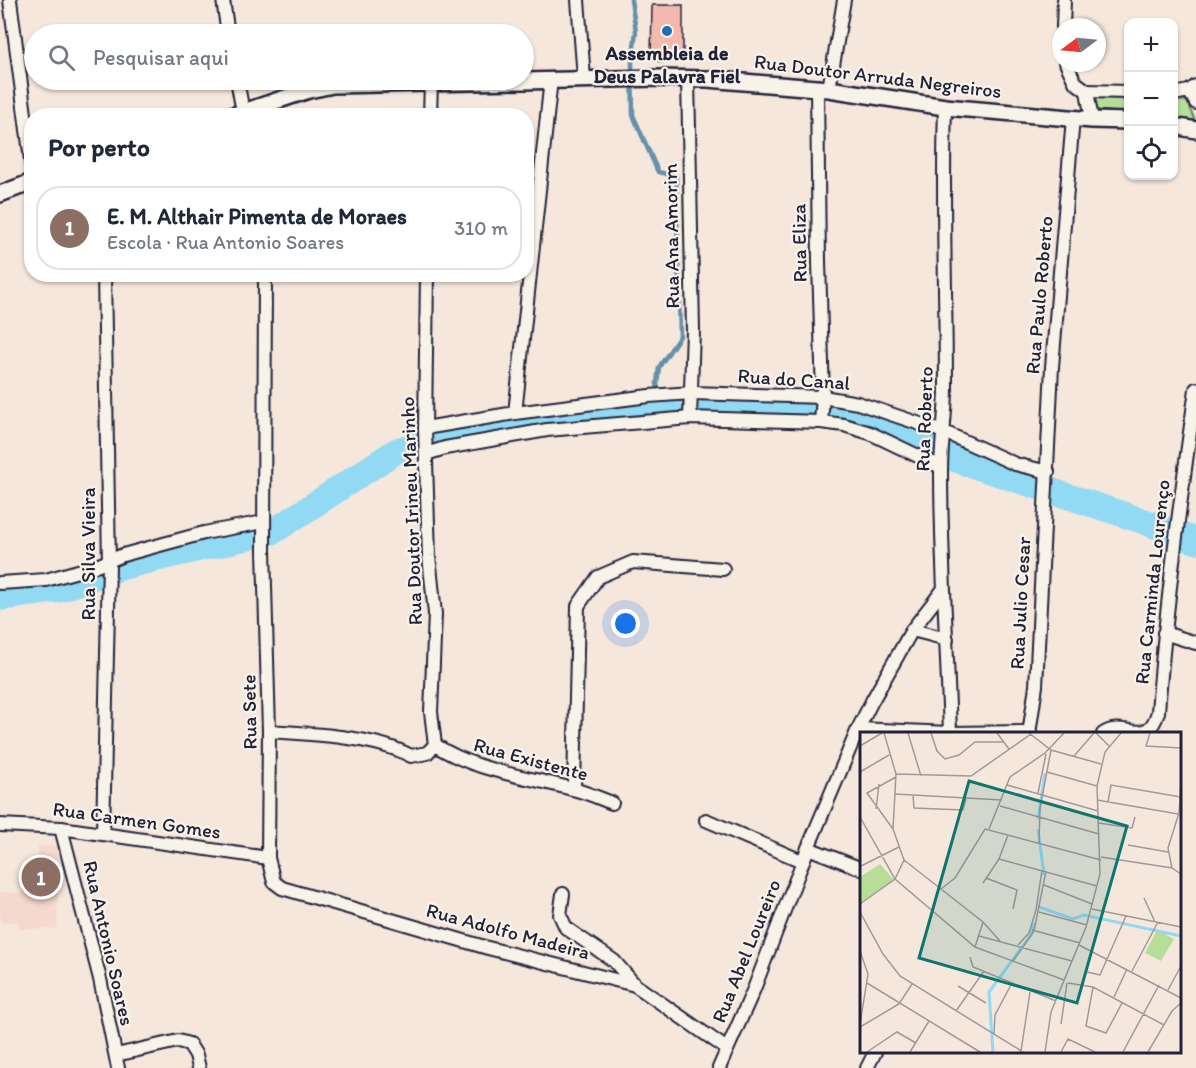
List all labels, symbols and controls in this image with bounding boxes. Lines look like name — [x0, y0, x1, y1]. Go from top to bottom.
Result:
north arrow — [1052, 18, 1106, 72]
map controls — [1124, 18, 1178, 180]
button: + — [1124, 18, 1178, 72]
search box — [24, 24, 534, 90]
marker: Assembleia de Deus Palavra Fiel — [660, 24, 674, 38]
icon: search — [45, 41, 78, 74]
place label: Assembleia de Deus Palavra Fiel — [593, 41, 741, 88]
text: Pesquisar aqui — [93, 44, 229, 71]
street label: Rua Doutor Arruda Negreiros — [753, 49, 1003, 103]
button: − — [1124, 72, 1178, 126]
button: locate — [1124, 126, 1178, 180]
text: Por perto — [48, 131, 150, 163]
street label: Rua Ana Amorim — [658, 163, 684, 309]
text: E. M. Althair Pimenta de Moraes — [107, 203, 407, 230]
street label: Rua Eliza — [786, 203, 812, 283]
street label: Rua Paulo Roberto — [1020, 215, 1058, 375]
text: 1 — [65, 216, 74, 240]
text: 310 m — [454, 216, 508, 240]
text: Escola · Rua Antonio Soares — [107, 230, 344, 254]
street label: Rua do Canal — [737, 363, 851, 395]
street label: Rua Roberto — [910, 366, 938, 472]
street label: Rua Doutor Irineu Marinho — [395, 396, 427, 626]
street label: Rua Carminda Lourenço — [1129, 478, 1175, 686]
street label: Rua Silva Vieira — [76, 487, 100, 621]
street label: Rua Julio Cesar — [1005, 536, 1035, 670]
your location — [611, 609, 640, 638]
street label: Rua Sete — [236, 674, 262, 750]
street label: Rua Existente — [471, 732, 591, 786]
inset map — [860, 732, 1181, 1053]
street label: Rua Carmen Gomes — [51, 796, 223, 844]
pin: 1 — [22, 854, 60, 900]
street label: Rua Antonio Soares — [78, 858, 140, 1028]
street label: Rua Abel Loureiro — [706, 876, 786, 1026]
street label: Rua Adolfo Madeira — [424, 898, 592, 964]

